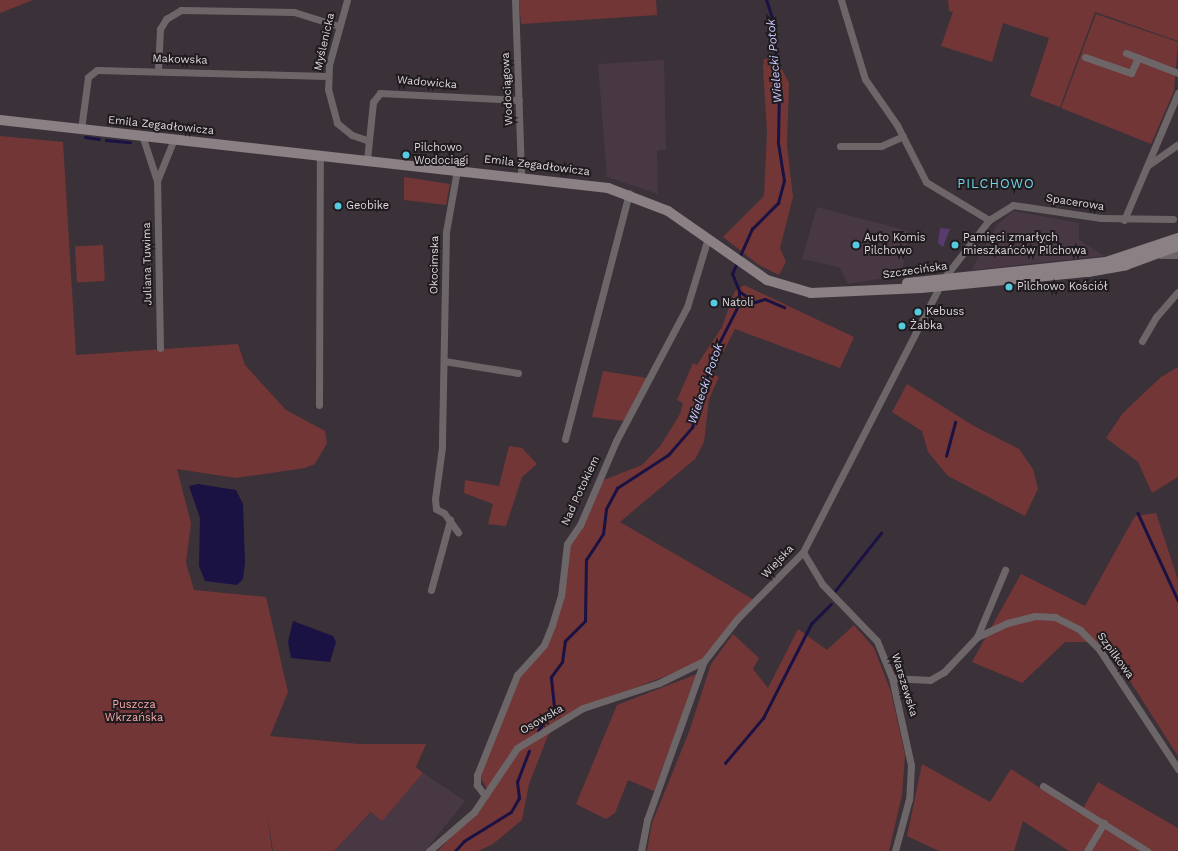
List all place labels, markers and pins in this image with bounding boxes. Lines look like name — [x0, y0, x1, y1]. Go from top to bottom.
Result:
place label: Pilchowo Wodociągi — [414, 142, 468, 168]
marker: Pilchowo Wodociągi — [401, 150, 411, 160]
place label: Geobike — [346, 199, 389, 213]
marker: Geobike — [333, 201, 343, 211]
place label: Auto Komis Pilchowo — [864, 232, 925, 258]
place label: Pamięci zmarłych mieszkańców Pilchowa — [963, 232, 1087, 258]
marker: Auto Komis Pilchowo — [851, 240, 861, 250]
marker: Pamięci zmarłych mieszkańców Pilchowa — [950, 240, 960, 250]
place label: Pilchowo Kościół — [1017, 280, 1108, 294]
marker: Pilchowo Kościół — [1004, 282, 1014, 292]
place label: Natoli — [722, 296, 754, 310]
marker: Natoli — [709, 298, 719, 308]
place label: Kebuss — [926, 305, 964, 319]
marker: Kebuss — [913, 307, 923, 317]
place label: Żabka — [910, 319, 942, 333]
marker: Żabka — [897, 321, 907, 331]

